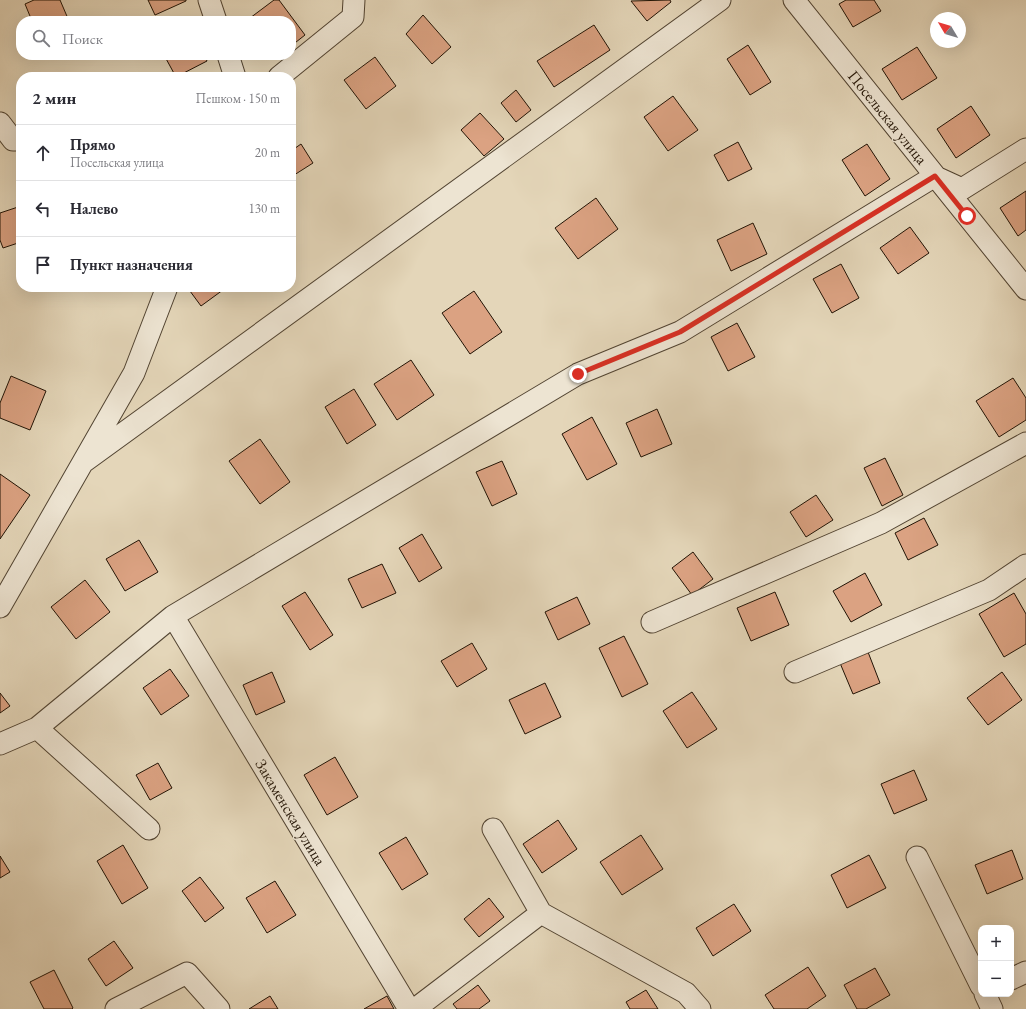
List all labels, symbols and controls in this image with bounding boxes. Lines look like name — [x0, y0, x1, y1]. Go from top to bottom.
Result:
north arrow — [930, 12, 966, 48]
search box — [16, 16, 296, 60]
icon: search — [30, 27, 52, 49]
text: Поиск — [62, 29, 103, 48]
street label: Посельская улица — [843, 66, 933, 169]
text: 2 мин — [32, 87, 76, 109]
text: Пешком · 150 m — [196, 90, 280, 107]
text: Прямо — [70, 135, 115, 154]
icon: ahead — [32, 142, 54, 164]
text: 20 m — [255, 144, 280, 161]
text: Посельская улица — [70, 154, 164, 171]
icon: left — [32, 198, 54, 220]
text: Налево — [70, 199, 118, 218]
text: 130 m — [249, 200, 280, 217]
route start — [958, 207, 976, 225]
icon: arrive — [32, 254, 54, 276]
text: Пункт назначения — [70, 255, 193, 274]
route end — [569, 365, 587, 383]
street label: Закаменская улица — [250, 755, 331, 870]
map controls — [978, 925, 1014, 997]
button: + — [978, 925, 1014, 961]
button: − — [978, 961, 1014, 997]

